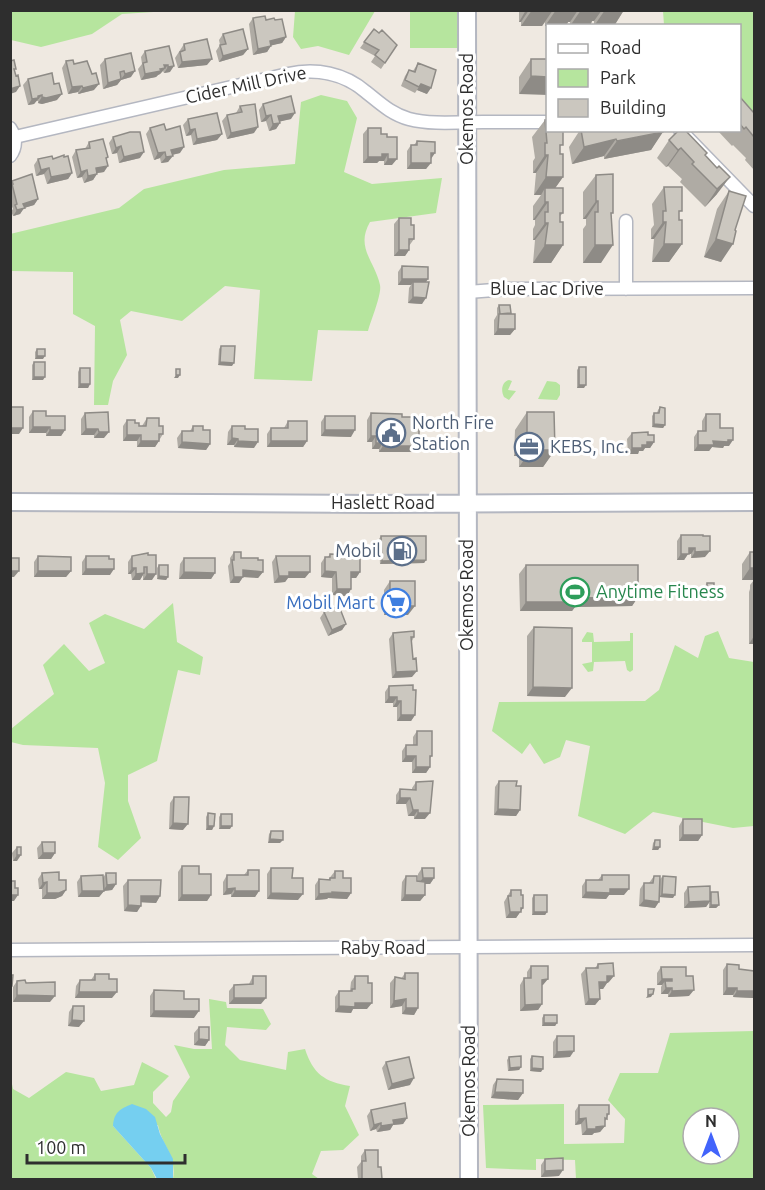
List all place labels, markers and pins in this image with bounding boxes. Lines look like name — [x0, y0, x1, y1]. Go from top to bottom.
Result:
place label: North Fire Station — [412, 412, 494, 453]
public building icon: North Fire Station — [375, 417, 407, 449]
office icon: KEBS, Inc. — [513, 431, 545, 463]
place label: KEBS, Inc. — [550, 436, 629, 456]
fuel station icon: Mobil — [386, 535, 418, 567]
place label: Mobil — [335, 540, 381, 560]
sports icon: Anytime Fitness — [559, 576, 591, 608]
place label: Anytime Fitness — [596, 581, 724, 601]
supermarket icon: Mobil Mart — [380, 587, 412, 619]
place label: Mobil Mart — [286, 592, 375, 612]

